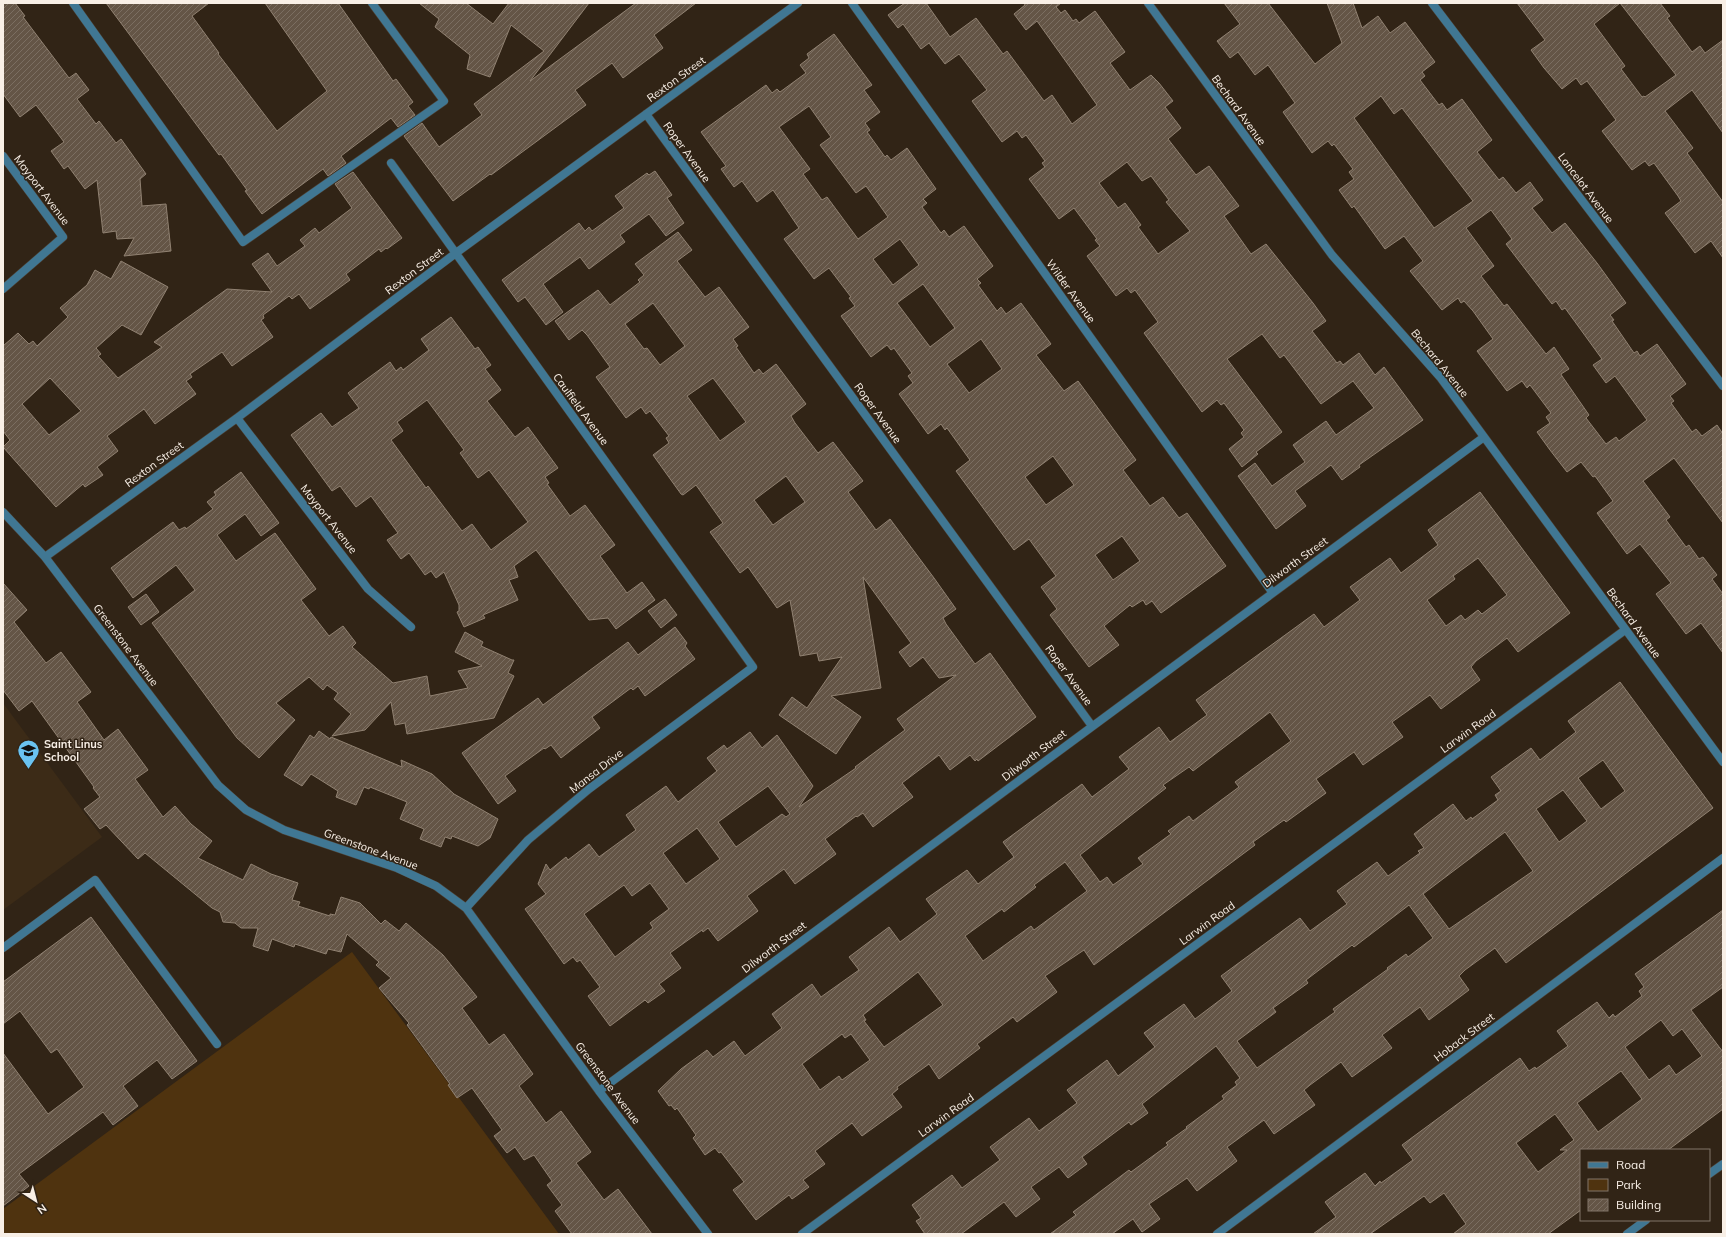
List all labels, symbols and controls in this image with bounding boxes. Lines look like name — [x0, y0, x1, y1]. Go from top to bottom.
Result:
street label: Rexton Street — [644, 53, 708, 105]
street label: Bechard Avenue — [1209, 72, 1269, 148]
street label: Roper Avenue — [660, 119, 714, 185]
street label: Lancelot Avenue — [1555, 150, 1617, 226]
street label: Mayport Avenue — [11, 152, 73, 228]
street label: Rexton Street — [382, 245, 446, 297]
street label: Wilder Avenue — [1043, 256, 1099, 326]
street label: Bechard Avenue — [1408, 326, 1472, 400]
street label: Caulfield Avenue — [550, 370, 612, 448]
street label: Roper Avenue — [851, 380, 905, 446]
street label: Rexton Street — [122, 438, 186, 490]
street label: Mayport Avenue — [298, 482, 360, 556]
street label: Dilworth Street — [1260, 534, 1330, 590]
street label: Bechard Avenue — [1604, 585, 1664, 661]
street label: Greenstone Avenue — [90, 601, 162, 689]
street label: Roper Avenue — [1042, 642, 1096, 708]
street label: Larwin Road — [1437, 706, 1499, 756]
street label: Dilworth Street — [999, 726, 1069, 784]
school or university icon: Saint Linus School — [15, 737, 41, 770]
place label: Saint Linus School — [44, 737, 103, 764]
street label: Mansa Drive — [566, 746, 626, 796]
street label: Greenstone Avenue — [322, 825, 420, 873]
street label: Larwin Road — [1176, 898, 1238, 948]
street label: Dilworth Street — [739, 918, 809, 976]
street label: Hoback Street — [1431, 1010, 1497, 1064]
street label: Greenstone Avenue — [572, 1039, 644, 1127]
street label: Larwin Road — [915, 1090, 977, 1140]
legend — [1580, 1149, 1710, 1221]
text: Road — [1616, 1157, 1645, 1172]
text: Park — [1616, 1177, 1642, 1192]
north arrow — [16, 1181, 56, 1221]
text: Building — [1616, 1197, 1661, 1212]
text: N — [34, 1201, 49, 1217]

